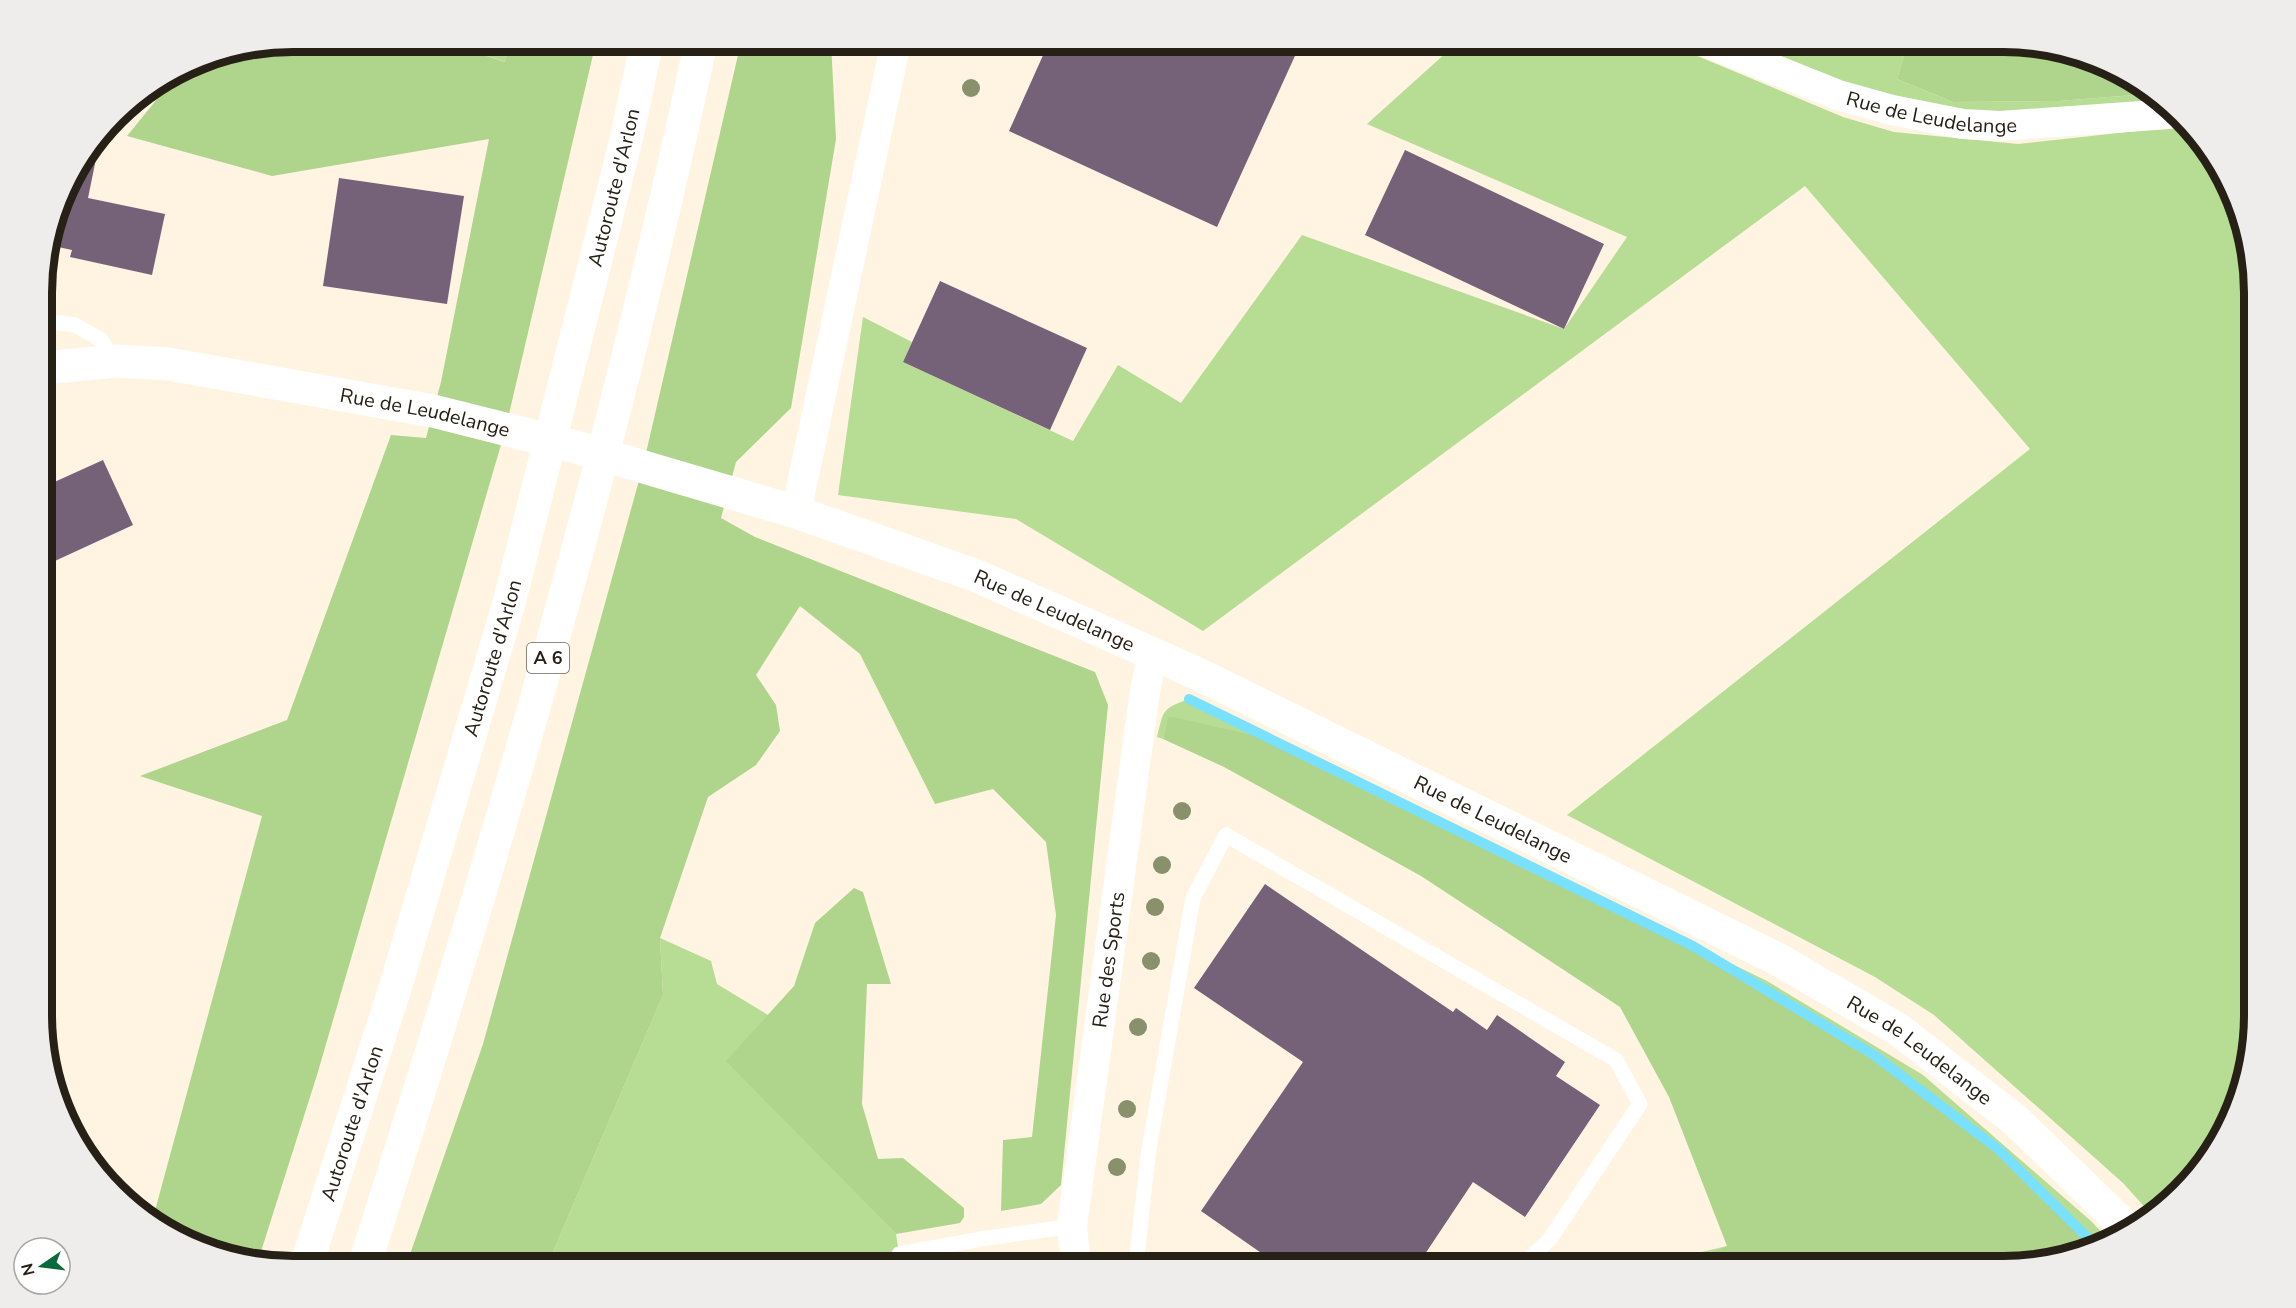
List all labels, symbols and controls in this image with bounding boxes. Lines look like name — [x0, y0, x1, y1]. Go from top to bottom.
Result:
street label: Rue de Leudelange — [1843, 84, 2018, 140]
street label: Autoroute d'Arlon — [581, 106, 646, 269]
street label: Rue de Leudelange — [338, 381, 513, 443]
street label: Rue de Leudelange — [970, 563, 1139, 658]
street label: Autoroute d'Arlon — [457, 577, 528, 740]
road number: A 6 — [527, 643, 569, 673]
street label: Rue de Leudelange — [1409, 769, 1577, 870]
street label: Rue des Sports — [1086, 890, 1131, 1029]
street label: Rue de Leudelange — [1842, 989, 1998, 1111]
street label: Autoroute d'Arlon — [314, 1042, 389, 1204]
north arrow — [12, 1236, 72, 1296]
text: N — [16, 1261, 41, 1278]

